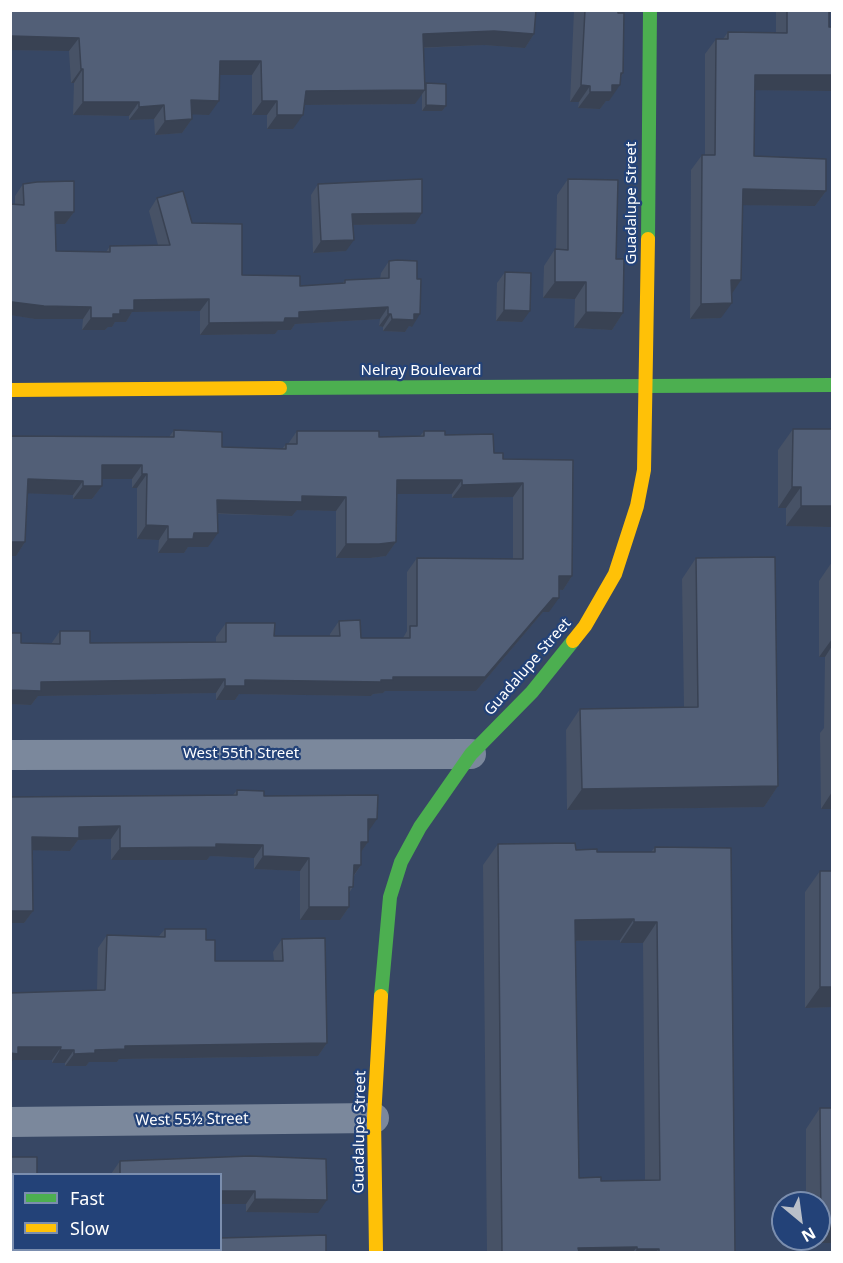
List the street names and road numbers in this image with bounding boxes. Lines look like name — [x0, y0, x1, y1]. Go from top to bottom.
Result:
street label: Guadalupe Street — [623, 142, 641, 264]
street label: Nelray Boulevard — [361, 362, 481, 380]
street label: Guadalupe Street — [481, 615, 575, 719]
street label: West 55th Street — [183, 745, 299, 763]
street label: Guadalupe Street — [350, 1070, 370, 1194]
street label: West 55½ Street — [135, 1110, 249, 1130]

